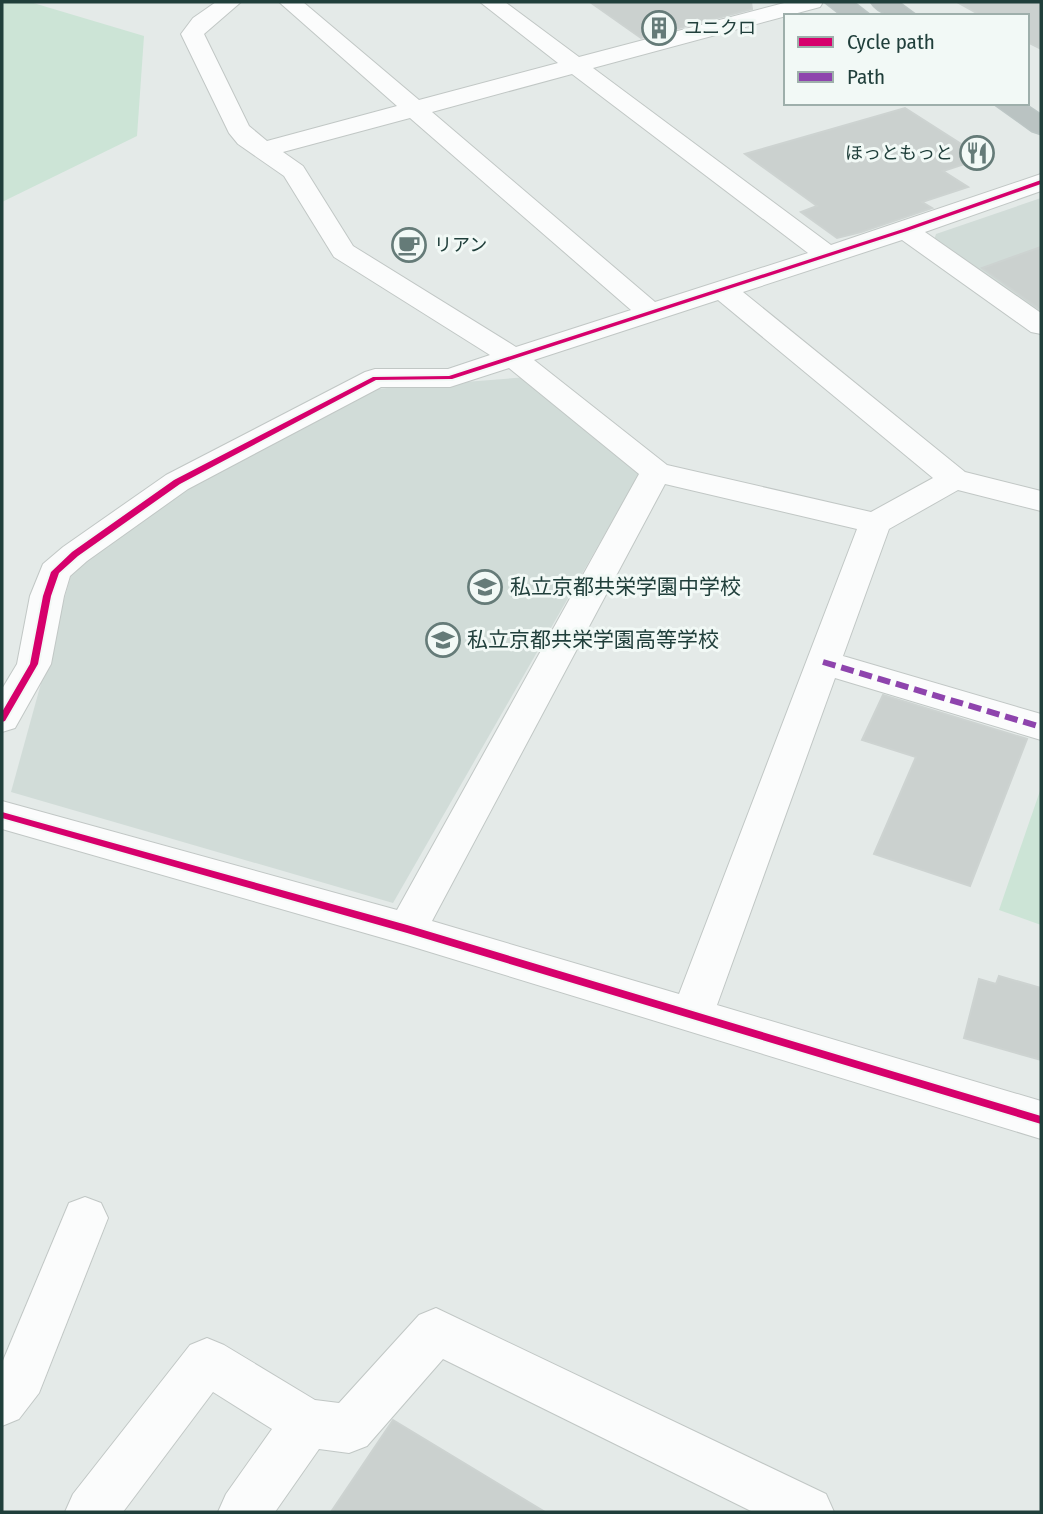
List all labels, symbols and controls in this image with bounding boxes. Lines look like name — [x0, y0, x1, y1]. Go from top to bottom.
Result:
building icon: ユニクロ — [640, 9, 678, 47]
legend — [784, 14, 1029, 105]
place label: ユニクロ — [684, 17, 756, 39]
text: Cycle path — [847, 29, 935, 55]
text: Path — [847, 64, 885, 90]
restaurant icon: ほっともっと — [958, 134, 996, 172]
place label: ほっともっと — [845, 142, 953, 164]
cafe icon: リアン — [390, 226, 428, 264]
place label: リアン — [434, 234, 487, 256]
school or university icon: 私立京都共栄学園中学校 — [466, 568, 504, 606]
place label: 私立京都共栄学園中学校 — [510, 574, 741, 600]
school or university icon: 私立京都共栄学園高等学校 — [424, 621, 462, 659]
place label: 私立京都共栄学園高等学校 — [467, 627, 719, 653]

